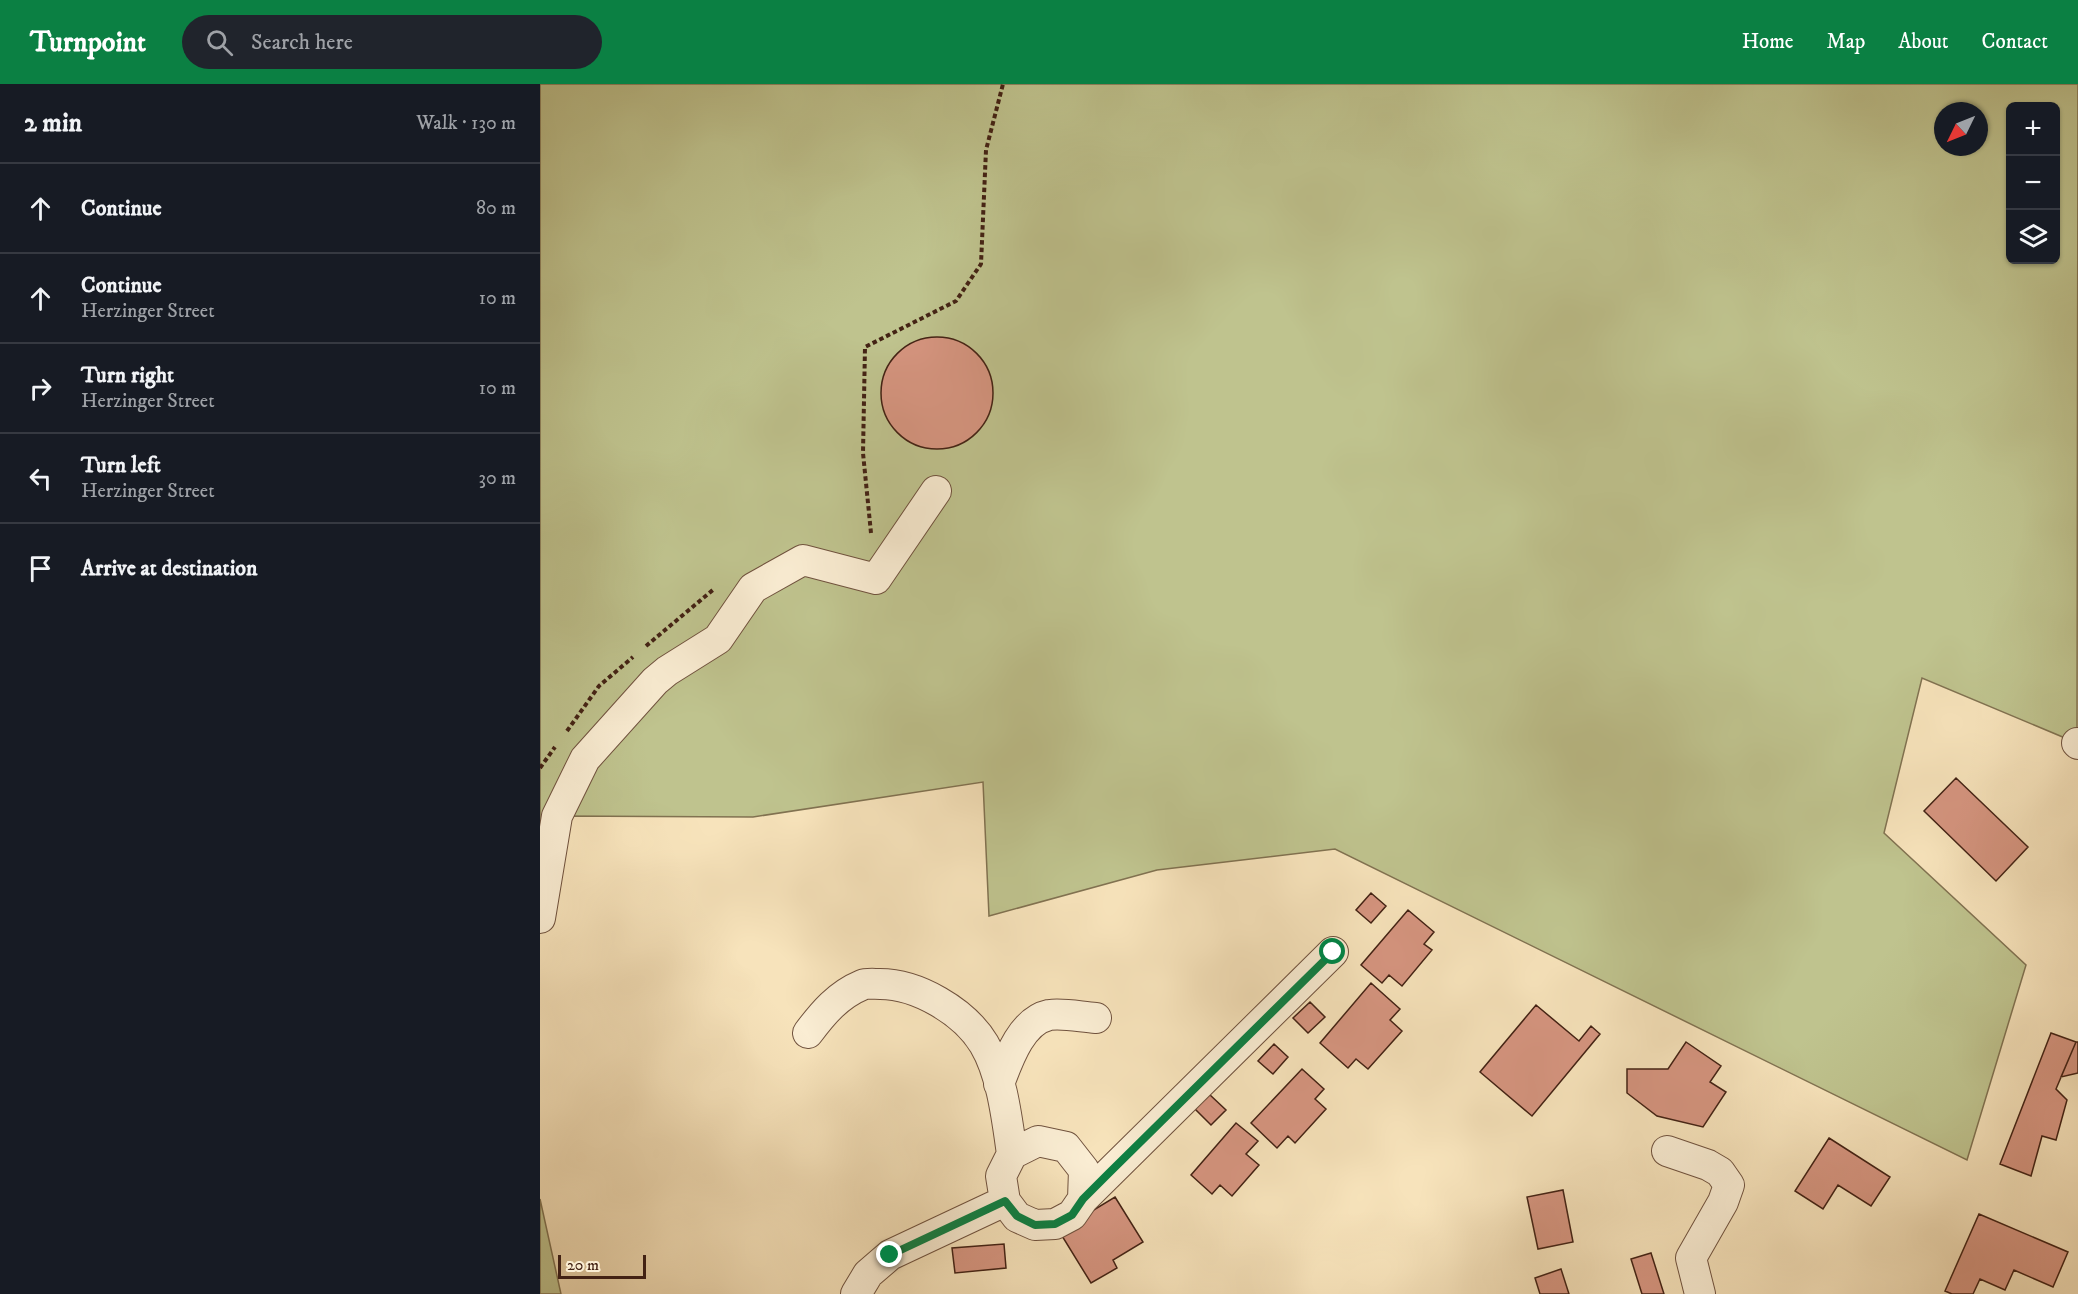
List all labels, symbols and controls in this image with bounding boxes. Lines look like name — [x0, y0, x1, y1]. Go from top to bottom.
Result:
search box — [182, 15, 602, 69]
text: Turnpoint — [30, 25, 146, 60]
icon: search — [203, 26, 236, 59]
text: Search here — [251, 29, 353, 56]
text: Home — [1742, 29, 1794, 55]
text: Map — [1827, 29, 1865, 55]
text: About — [1898, 29, 1949, 55]
text: Contact — [1982, 29, 2048, 55]
north arrow — [1934, 102, 1988, 156]
map controls — [2006, 102, 2060, 264]
button: + — [2006, 102, 2060, 156]
text: 2 min — [24, 107, 82, 140]
text: Walk · 130 m — [416, 111, 516, 136]
button: − — [2006, 156, 2060, 210]
icon: ahead — [24, 192, 57, 225]
text: Continue — [81, 195, 162, 222]
text: 80 m — [476, 196, 516, 221]
button: layers — [2006, 210, 2060, 264]
text: Continue — [81, 272, 162, 299]
icon: ahead — [24, 282, 57, 315]
text: 10 m — [479, 286, 516, 311]
text: Herzinger Street — [81, 299, 215, 324]
text: Turn right — [81, 362, 174, 389]
icon: right — [24, 372, 57, 405]
text: 10 m — [479, 376, 516, 401]
text: Herzinger Street — [81, 389, 215, 414]
text: Turn left — [81, 452, 161, 479]
icon: left — [24, 462, 57, 495]
text: 30 m — [478, 466, 516, 491]
text: Herzinger Street — [81, 479, 215, 504]
icon: arrive — [24, 552, 57, 585]
text: Arrive at destination — [81, 555, 258, 582]
route start — [1319, 938, 1345, 964]
route end — [876, 1241, 902, 1267]
scale bar — [558, 1252, 646, 1280]
text: 20 m — [567, 1255, 599, 1275]

